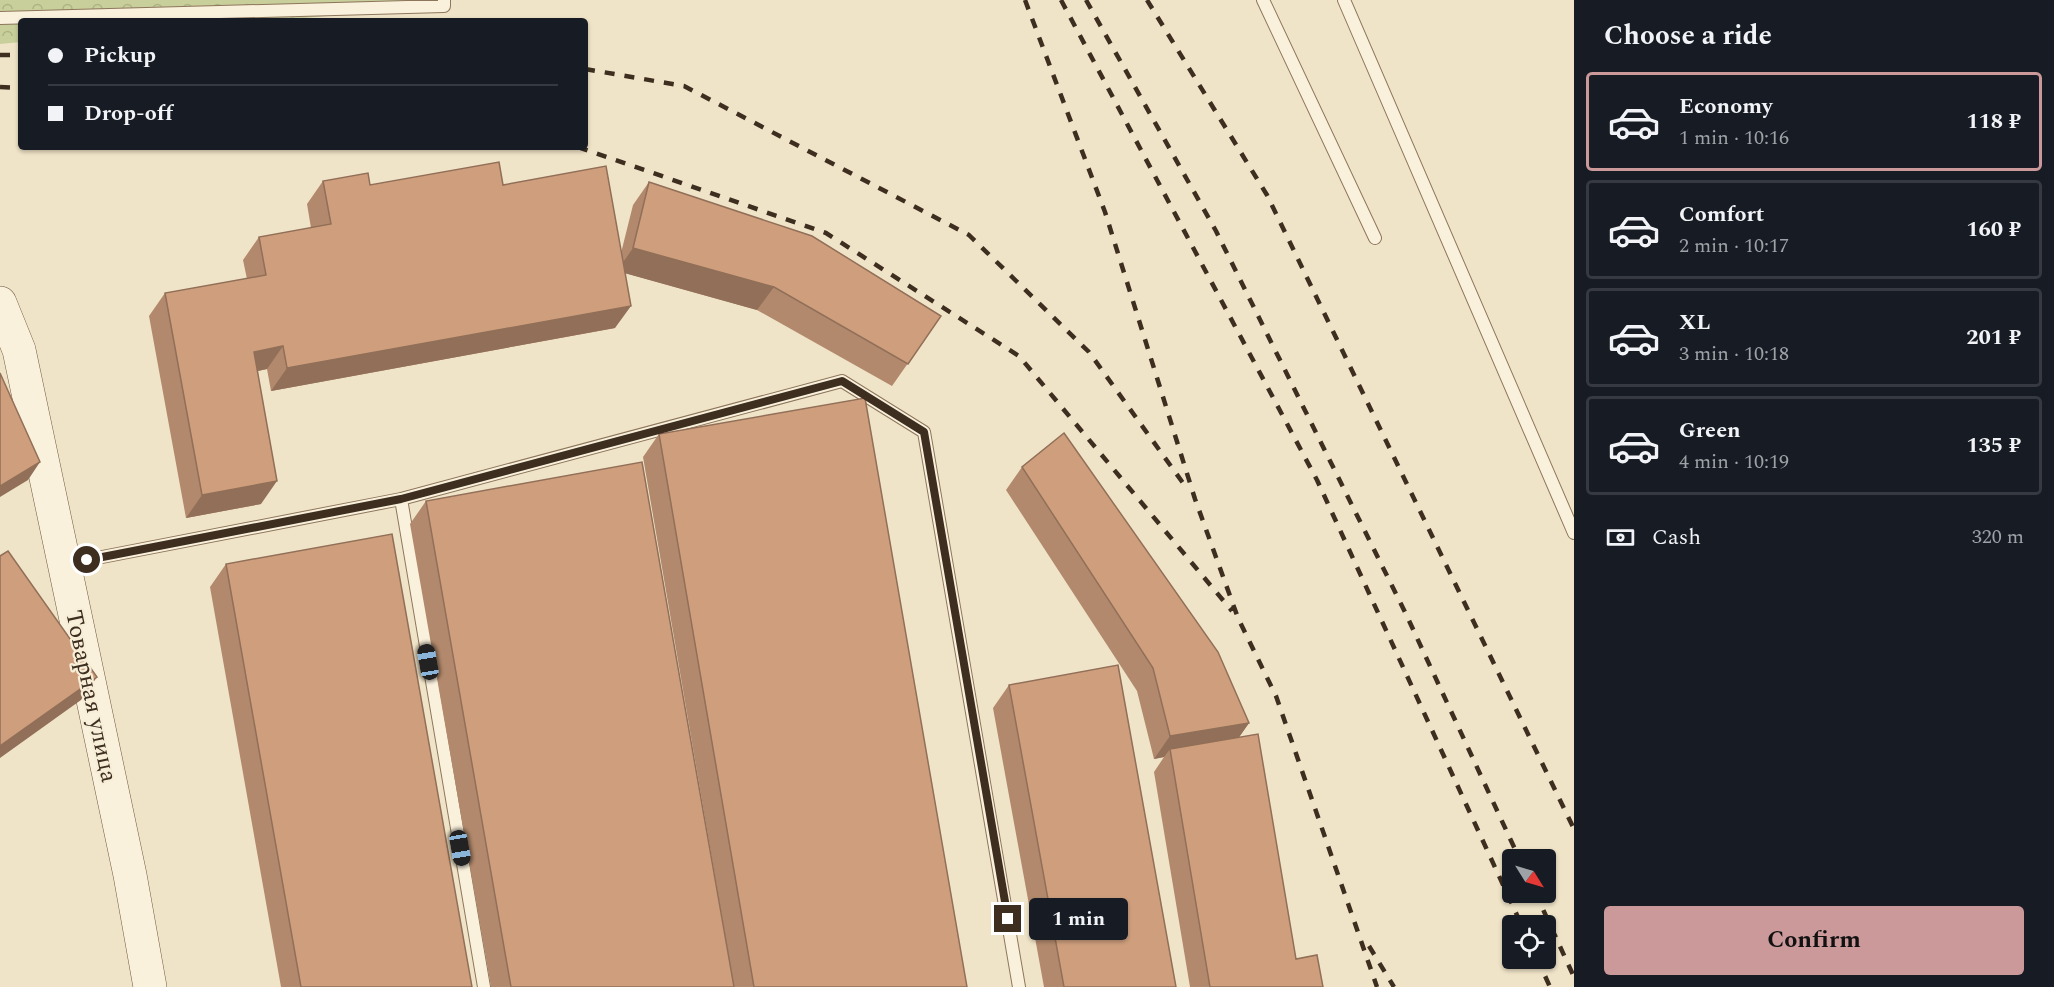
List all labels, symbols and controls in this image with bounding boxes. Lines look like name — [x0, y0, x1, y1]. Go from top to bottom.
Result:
text: Choose a ride — [1604, 15, 1772, 57]
text: Pickup — [84, 39, 156, 72]
text: Economy — [1679, 90, 1772, 123]
icon: car — [1607, 95, 1661, 149]
text: Drop-off — [84, 97, 173, 130]
text: 118 ₽ — [1966, 105, 2021, 138]
text: 1 min · 10:16 — [1679, 123, 1789, 153]
text: Comfort — [1679, 198, 1764, 231]
icon: car — [1607, 203, 1661, 257]
text: 160 ₽ — [1966, 213, 2021, 246]
text: 2 min · 10:17 — [1679, 231, 1789, 261]
text: XL — [1679, 306, 1710, 339]
icon: car — [1607, 311, 1661, 365]
text: 201 ₽ — [1966, 321, 2021, 354]
text: 3 min · 10:18 — [1679, 339, 1789, 369]
text: Green — [1679, 414, 1741, 447]
icon: car — [1607, 419, 1661, 473]
text: 135 ₽ — [1966, 429, 2021, 462]
text: 4 min · 10:19 — [1679, 447, 1789, 477]
icon: cash — [1604, 521, 1637, 554]
text: Cash — [1652, 521, 1701, 554]
text: 320 m — [1972, 522, 2024, 552]
route start — [73, 546, 100, 573]
street label: Товарная улица — [55, 607, 127, 786]
car — [416, 643, 440, 681]
car — [448, 829, 472, 867]
north arrow — [1502, 849, 1556, 903]
map controls — [1502, 849, 1556, 969]
callout: 1 min — [1029, 898, 1128, 940]
text: 1 min — [1052, 904, 1105, 934]
route end — [994, 905, 1021, 932]
button: Confirm — [1604, 906, 2024, 975]
button: locate — [1502, 915, 1556, 969]

